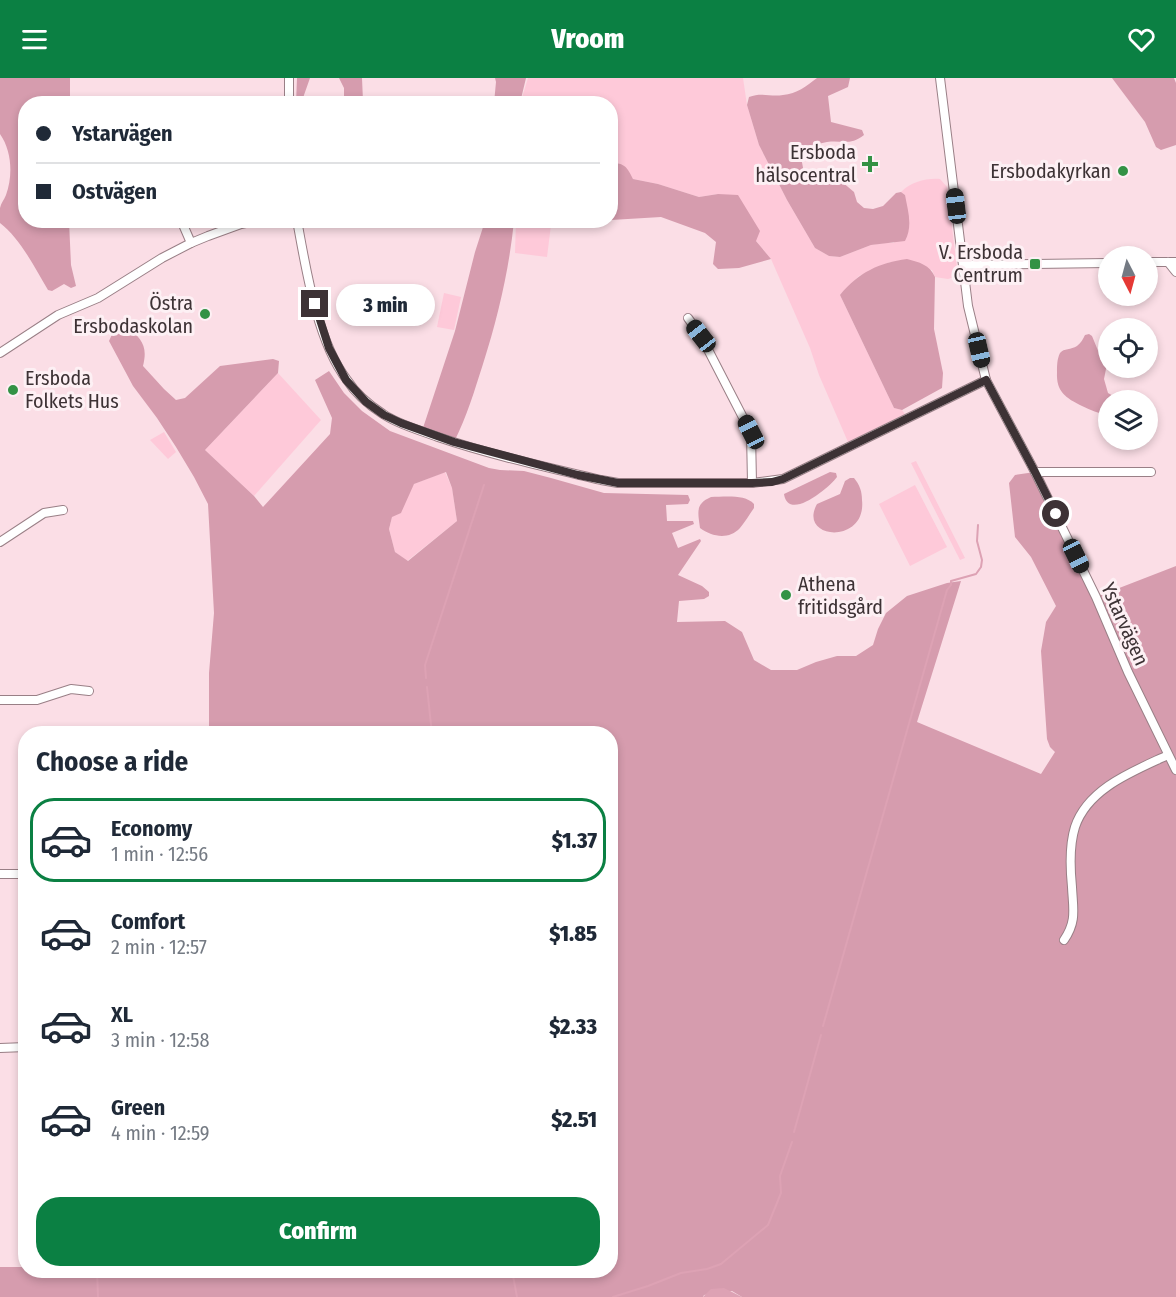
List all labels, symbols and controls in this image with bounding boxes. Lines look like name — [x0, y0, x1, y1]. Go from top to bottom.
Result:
icon: menu — [18, 23, 51, 56]
text: Vroom — [552, 23, 624, 55]
icon: heart — [1125, 23, 1158, 56]
text: Ystarvägen — [72, 120, 173, 147]
place label: Ersboda hälsocentral — [755, 140, 856, 187]
marker: Ersboda hälsocentral — [861, 155, 879, 173]
place label: Ersbodakyrkan — [990, 159, 1111, 183]
marker: Ersbodakyrkan — [1116, 164, 1130, 178]
text: Ostvägen — [72, 178, 157, 205]
car — [945, 187, 967, 225]
place label: V. Ersboda Centrum — [939, 240, 1023, 287]
north arrow — [1098, 246, 1158, 306]
map controls — [1098, 246, 1158, 450]
marker: V. Ersboda Centrum — [1028, 257, 1042, 271]
callout: 3 min — [336, 283, 435, 325]
route end — [301, 290, 328, 317]
place label: Östra Ersbodaskolan — [73, 291, 193, 338]
text: 3 min — [363, 293, 408, 317]
marker: Östra Ersbodaskolan — [198, 307, 212, 321]
car — [683, 316, 719, 356]
button: locate — [1098, 318, 1158, 378]
car — [966, 330, 992, 370]
place label: Ersboda Folkets Hus — [25, 366, 119, 413]
marker: Ersboda Folkets Hus — [6, 383, 20, 397]
button: layers — [1098, 390, 1158, 450]
car — [735, 412, 767, 452]
route start — [1042, 500, 1069, 527]
car — [1060, 536, 1092, 576]
place label: Athena fritidsgård — [798, 572, 883, 619]
street label: Ystarvägen — [1096, 579, 1154, 669]
marker: Athena fritidsgård — [779, 588, 793, 602]
text: Choose a ride — [36, 746, 188, 778]
icon: car — [39, 813, 93, 867]
text: Economy — [111, 815, 192, 842]
text: $1.37 — [552, 827, 597, 854]
text: 1 min · 12:56 — [111, 842, 208, 866]
icon: car — [39, 906, 93, 960]
text: Comfort — [111, 908, 185, 935]
text: $1.85 — [549, 920, 597, 947]
text: 2 min · 12:57 — [111, 935, 207, 959]
icon: car — [39, 999, 93, 1053]
text: XL — [111, 1001, 133, 1028]
text: $2.33 — [549, 1013, 597, 1040]
text: 3 min · 12:58 — [111, 1028, 209, 1052]
icon: car — [39, 1092, 93, 1146]
text: Green — [111, 1094, 165, 1121]
text: $2.51 — [551, 1106, 597, 1133]
text: 4 min · 12:59 — [111, 1121, 210, 1145]
button: Confirm — [36, 1197, 600, 1266]

